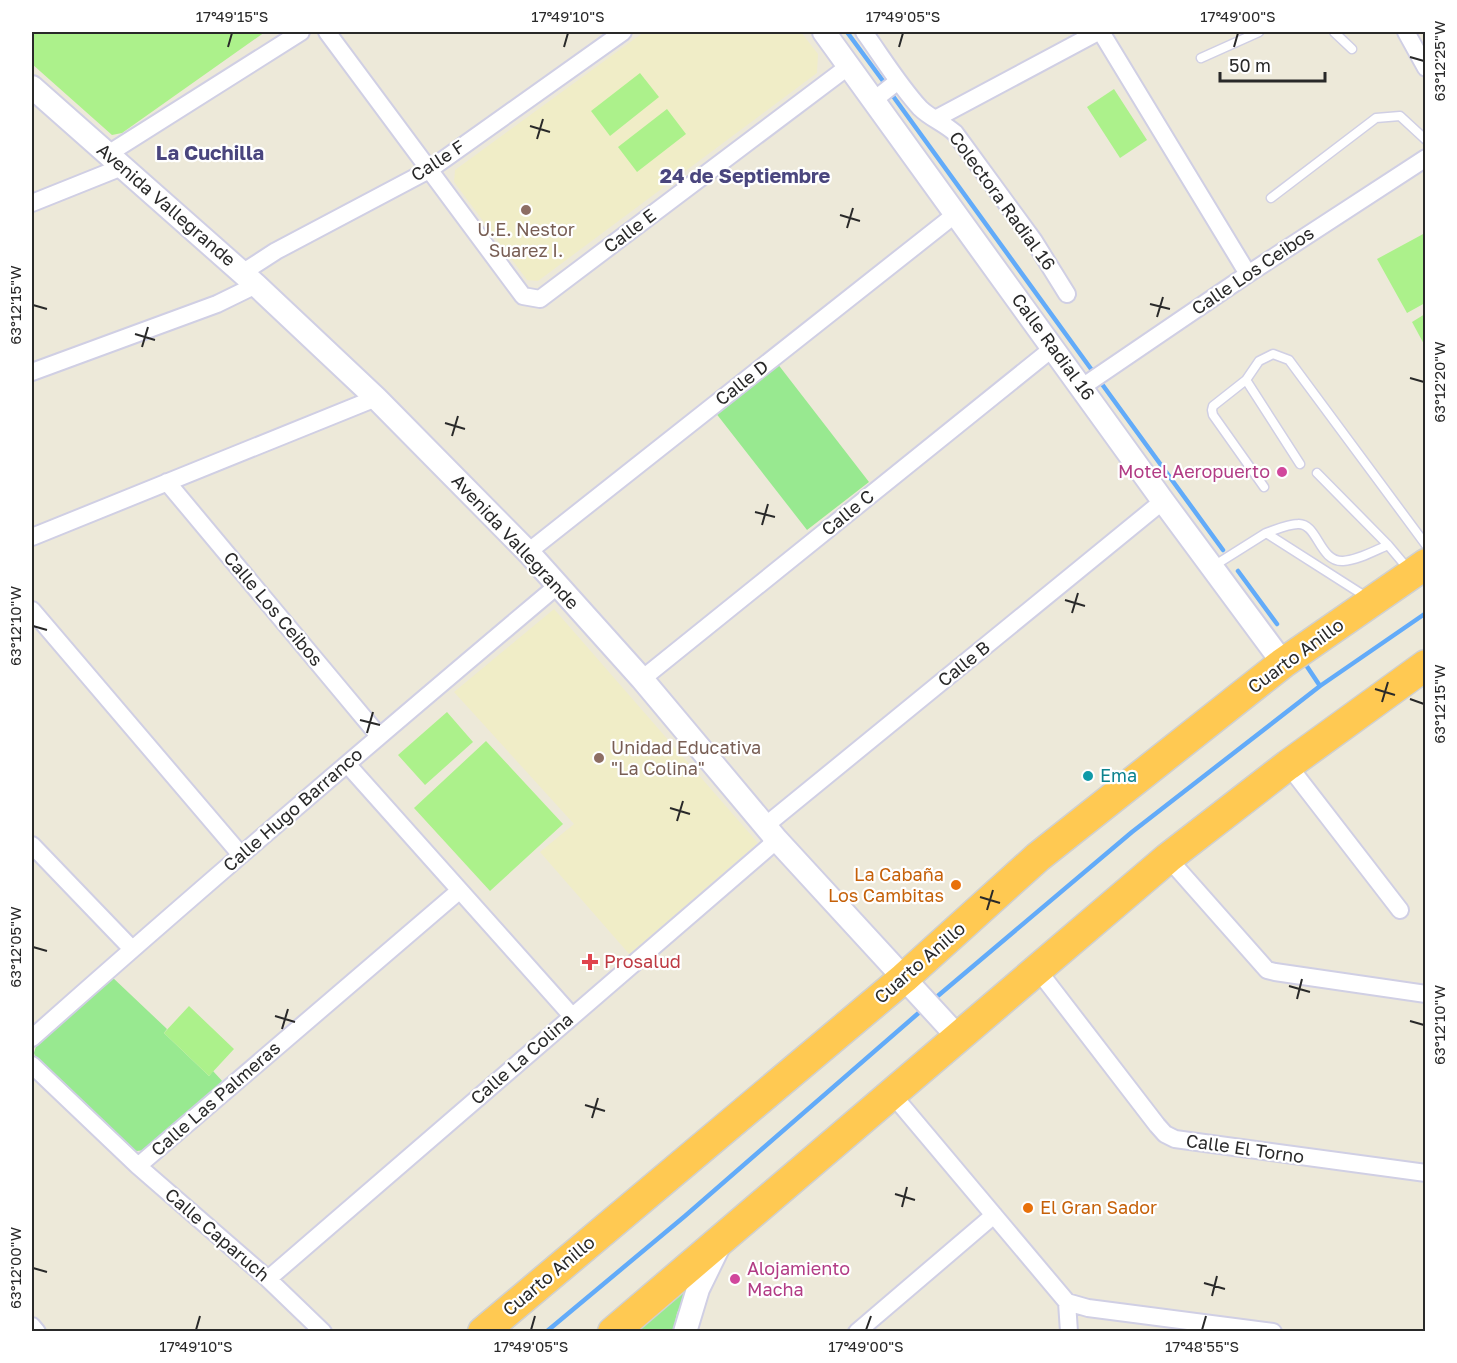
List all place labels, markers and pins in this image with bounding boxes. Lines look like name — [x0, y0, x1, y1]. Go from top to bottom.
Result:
marker: U.E. Nestor Suarez I. — [519, 203, 533, 217]
place label: U.E. Nestor Suarez I. — [477, 218, 575, 261]
place label: Motel Aeropuerto — [1118, 460, 1270, 482]
marker: Motel Aeropuerto — [1275, 465, 1289, 479]
place label: Unidad Educativa "La Colina" — [611, 736, 761, 779]
marker: Unidad Educativa "La Colina" — [592, 751, 606, 765]
place label: Ema — [1100, 764, 1137, 786]
marker: Ema — [1081, 769, 1095, 783]
place label: La Cabaña Los Cambitas — [828, 863, 944, 906]
marker: La Cabaña Los Cambitas — [949, 878, 963, 892]
place label: Prosalud — [604, 950, 681, 972]
marker: Prosalud — [581, 953, 599, 971]
place label: El Gran Sador — [1040, 1196, 1157, 1218]
marker: El Gran Sador — [1021, 1201, 1035, 1215]
place label: Alojamiento Macha — [747, 1257, 850, 1300]
marker: Alojamiento Macha — [728, 1272, 742, 1286]

